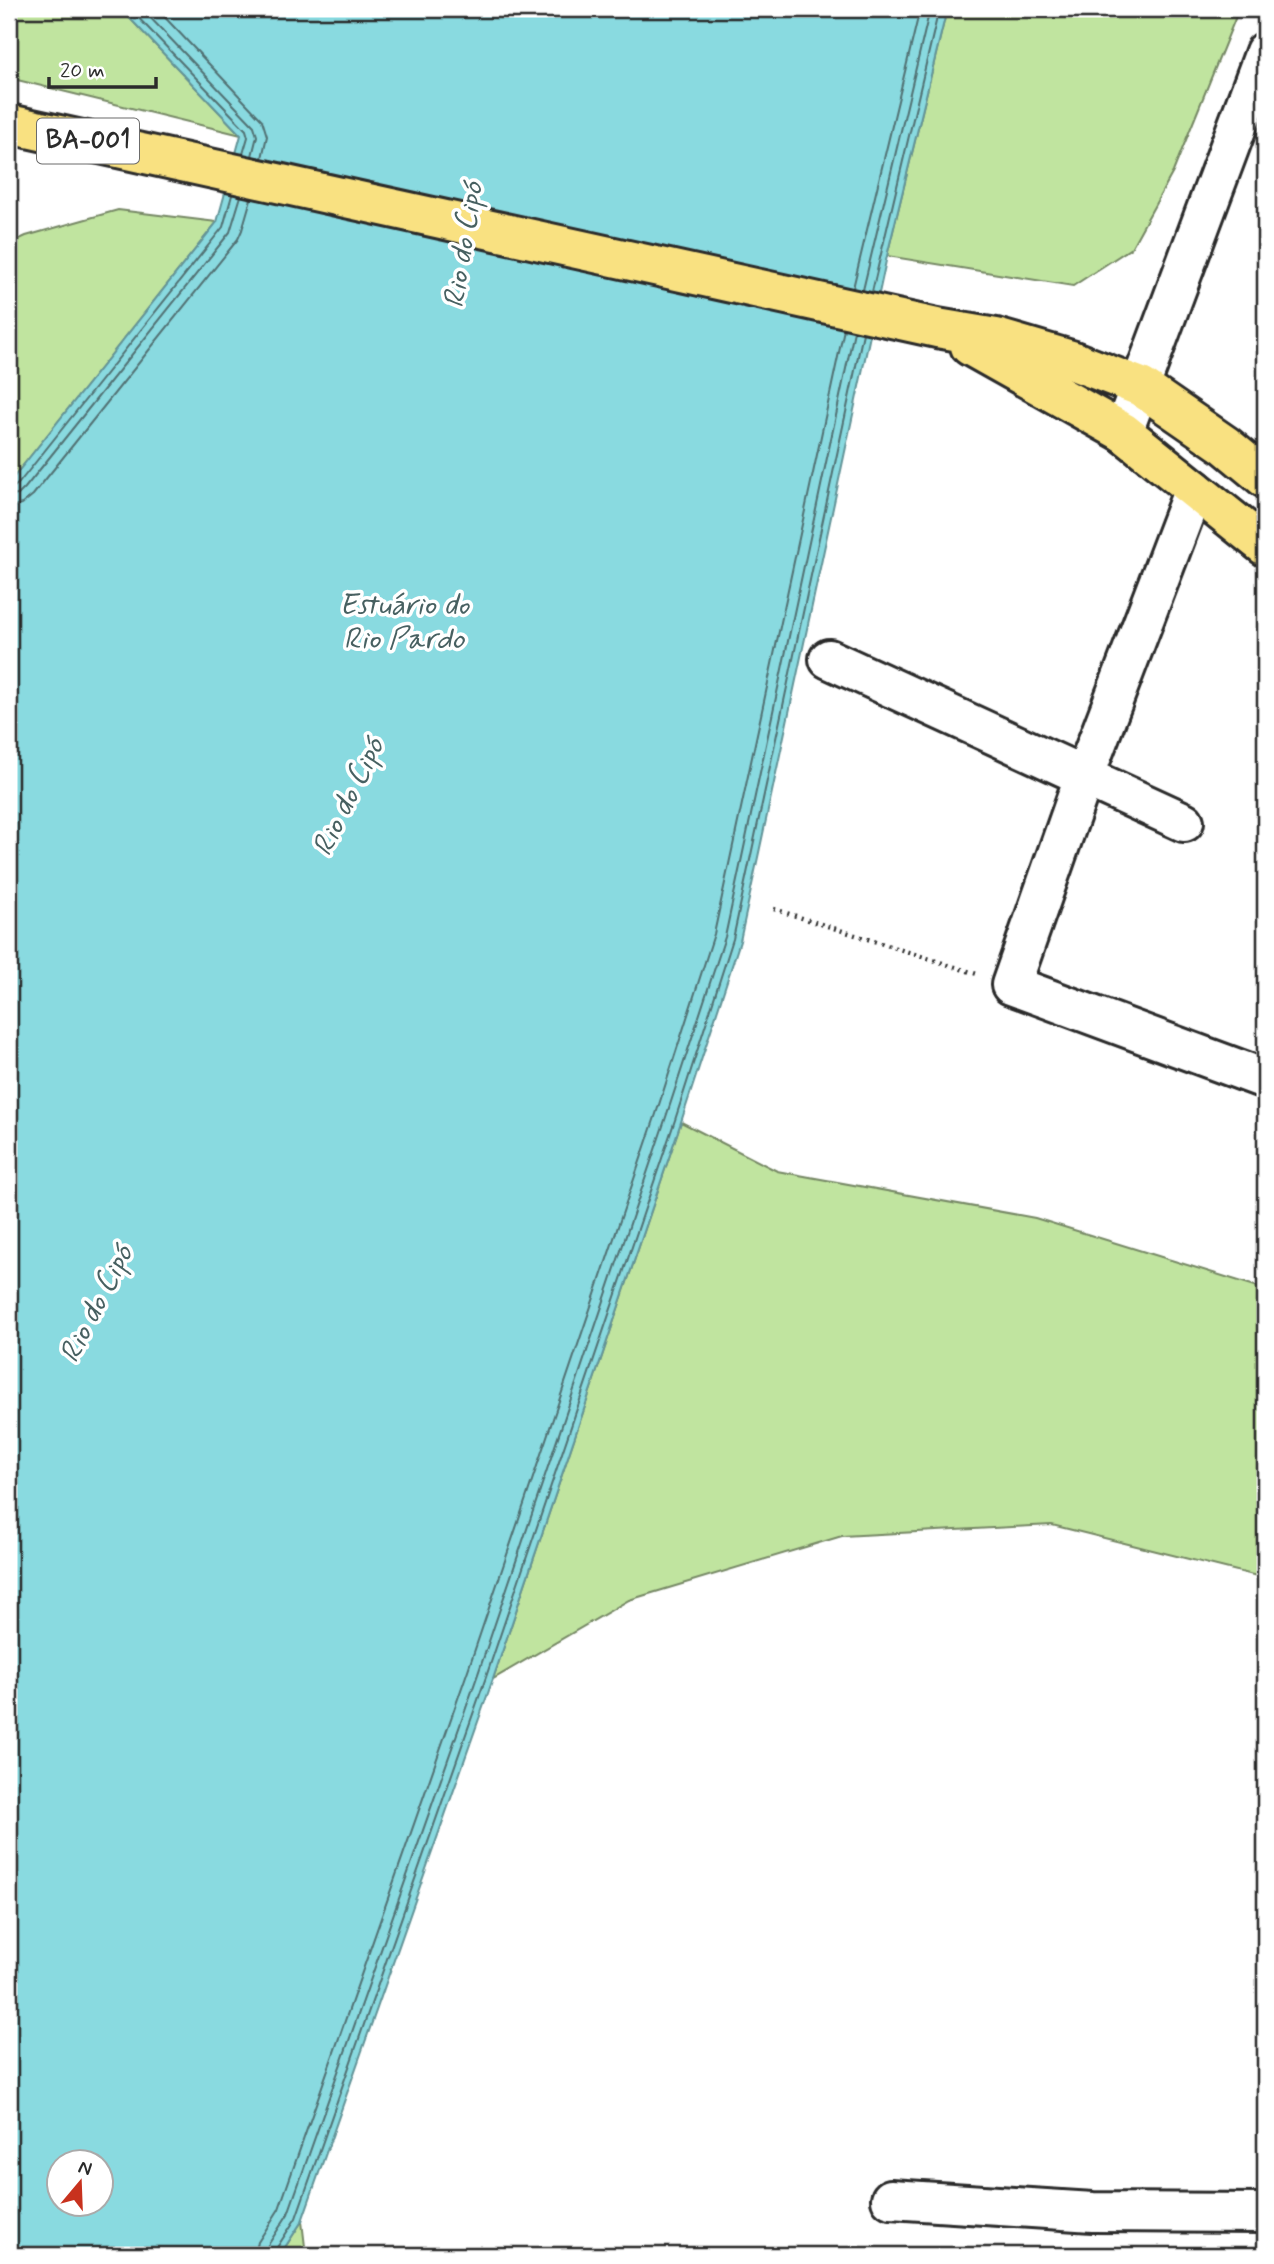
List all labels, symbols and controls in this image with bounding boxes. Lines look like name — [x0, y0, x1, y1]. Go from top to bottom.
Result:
scale bar — [49, 46, 156, 90]
text: 20 m — [60, 57, 105, 85]
road number: BA-001 — [37, 118, 139, 164]
water label: Rio do Cipó — [435, 177, 494, 311]
water label: Estuário do Rio Pardo — [339, 586, 471, 659]
water label: Rio do Cipó — [304, 729, 395, 863]
water label: Rio do Cipó — [51, 1237, 144, 1369]
north arrow — [46, 2148, 116, 2218]
text: N — [75, 2154, 95, 2182]

